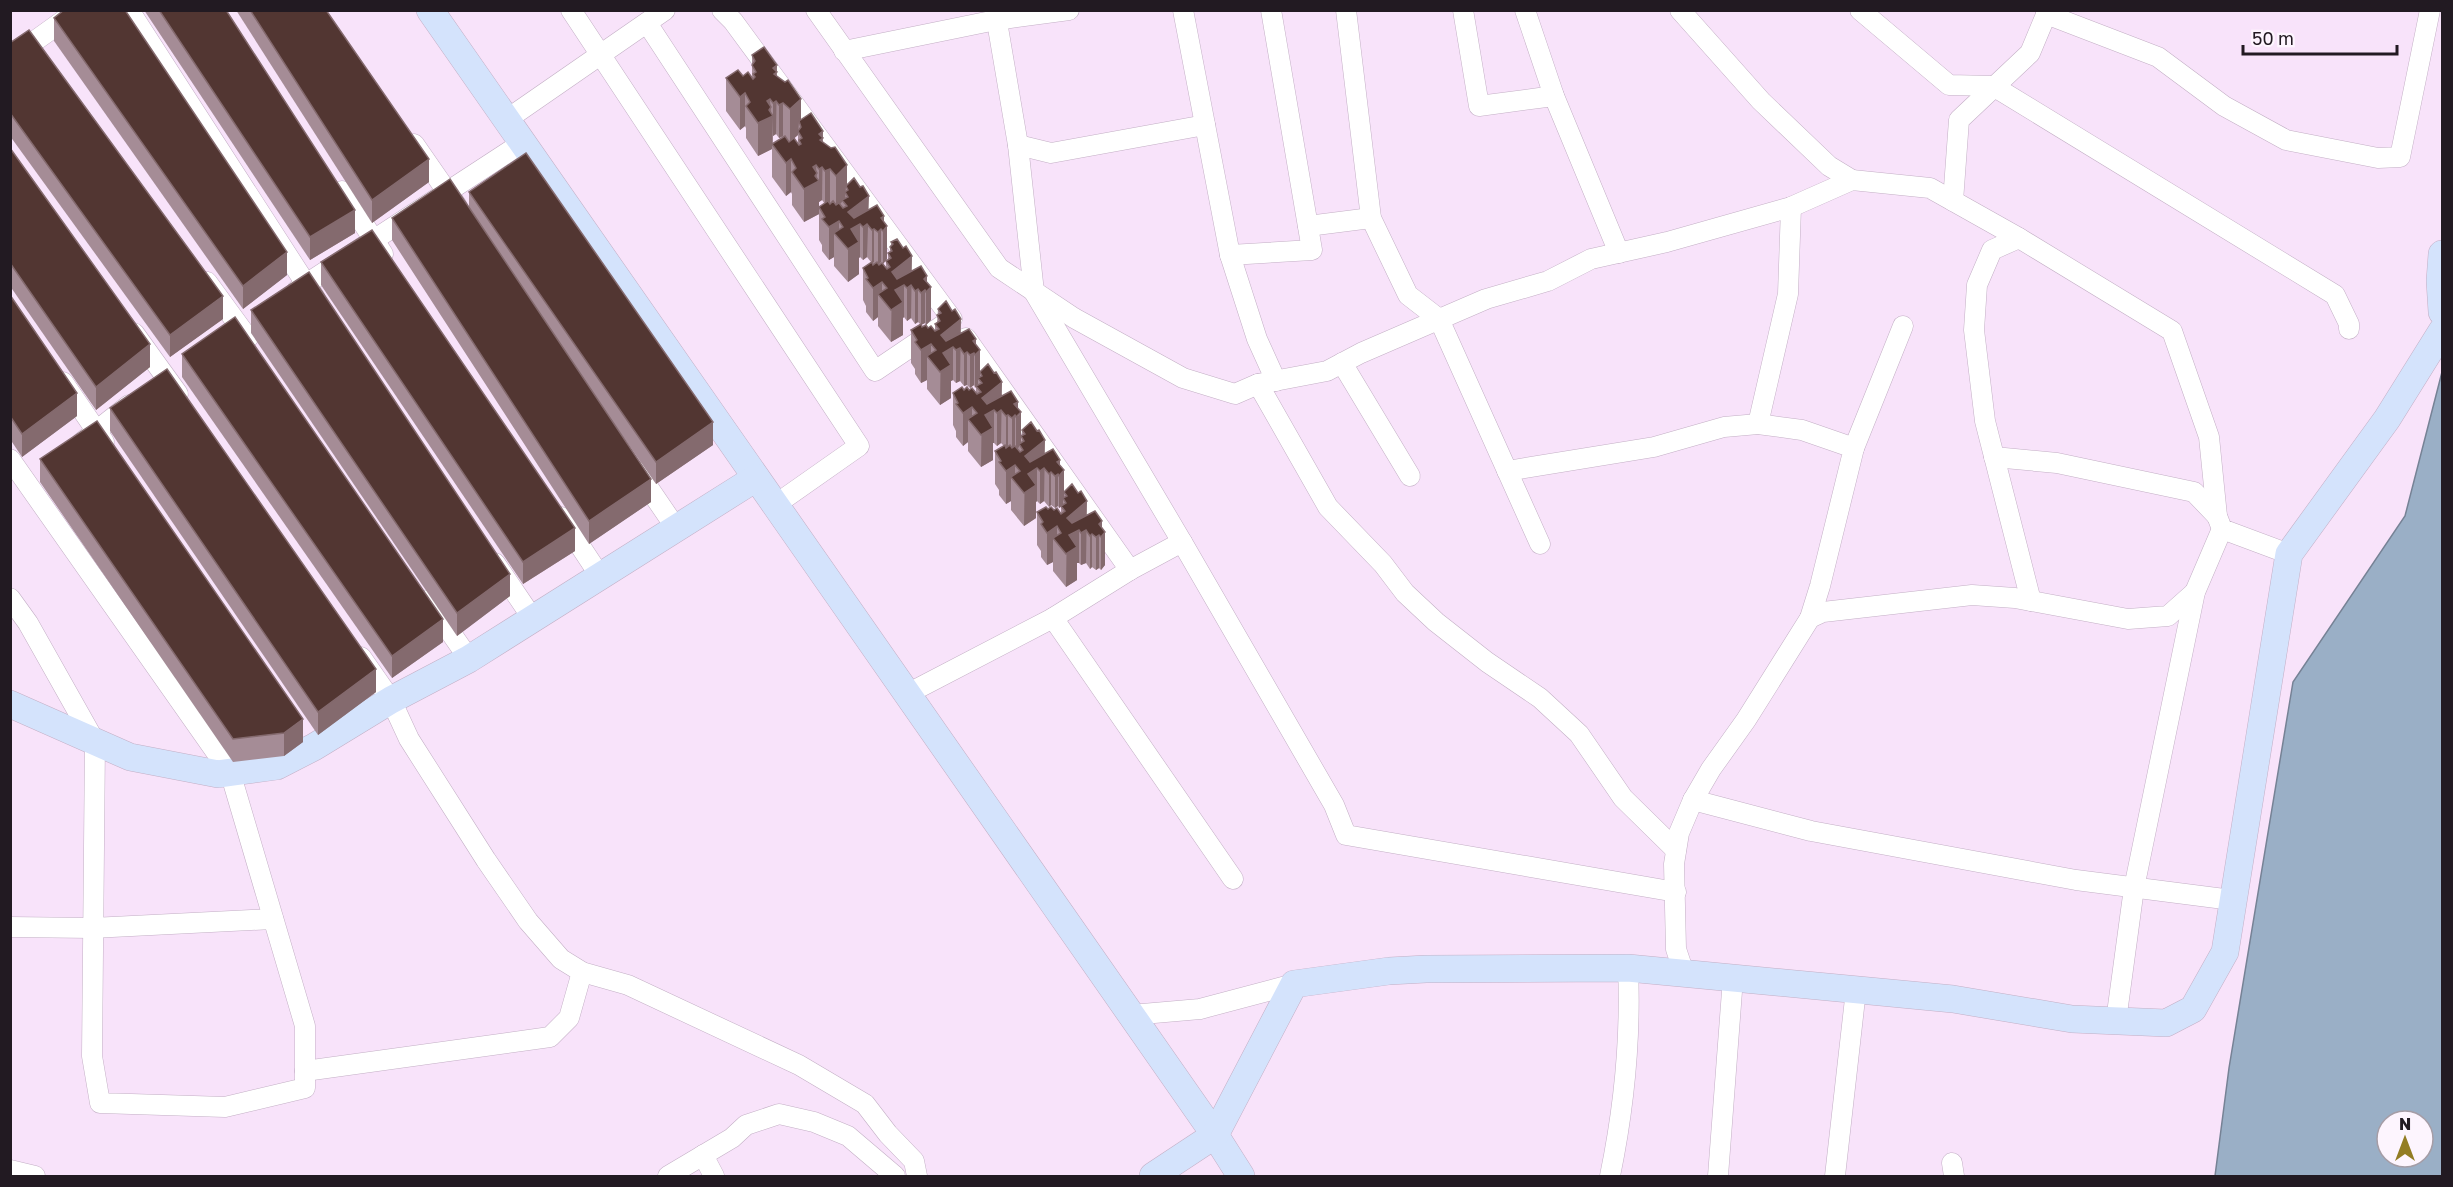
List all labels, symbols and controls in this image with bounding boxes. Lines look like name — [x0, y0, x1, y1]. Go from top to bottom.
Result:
scale bar — [2243, 18, 2398, 56]
text: 50 m — [2252, 27, 2294, 49]
north arrow — [2375, 1109, 2435, 1169]
text: N — [2399, 1114, 2411, 1134]

